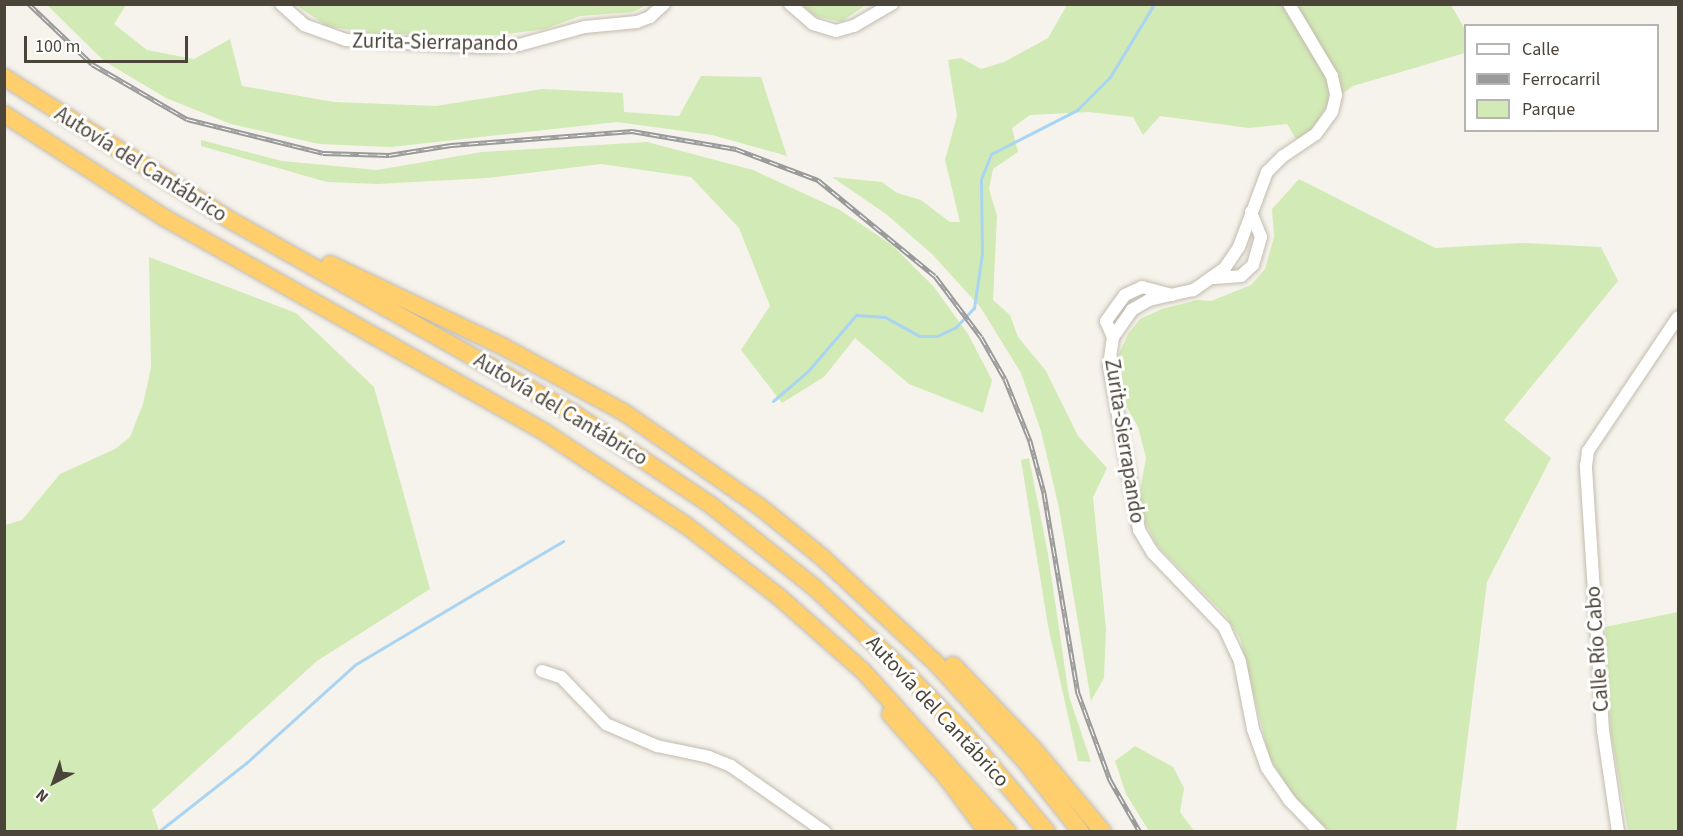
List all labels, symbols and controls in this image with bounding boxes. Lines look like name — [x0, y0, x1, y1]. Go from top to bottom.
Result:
scale bar — [27, 24, 190, 62]
legend — [1464, 24, 1659, 132]
street label: Zurita-Sierrapando — [352, 28, 518, 56]
text: 100 m — [35, 34, 80, 59]
text: Calle — [1522, 37, 1559, 62]
text: Ferrocarril — [1522, 67, 1600, 92]
text: Parque — [1522, 97, 1575, 122]
street label: Autovía del Cantábrico — [50, 101, 232, 227]
street label: Autovía del Cantábrico — [470, 347, 652, 471]
street label: Zurita-Sierrapando — [1100, 357, 1150, 525]
street label: Calle Río Cabo — [1580, 585, 1614, 713]
street label: Autovía del Cantábrico — [861, 630, 1015, 792]
north arrow — [24, 752, 84, 812]
text: N — [31, 784, 53, 807]

